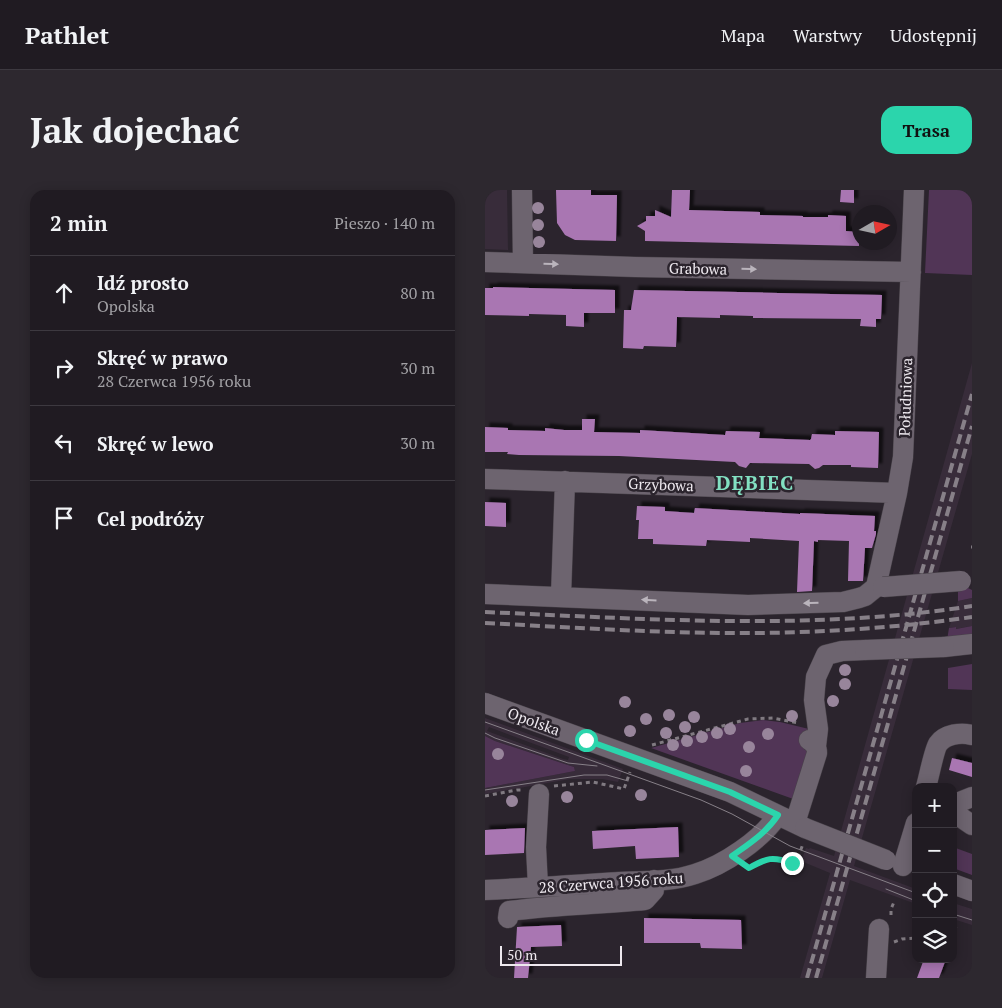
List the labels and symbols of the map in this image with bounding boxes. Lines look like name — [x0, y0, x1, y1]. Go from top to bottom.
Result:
north arrow — [852, 205, 897, 250]
street label: Grabowa — [669, 257, 728, 279]
one-way arrow — [543, 260, 559, 268]
one-way arrow — [741, 265, 757, 273]
street label: Południowa — [894, 357, 916, 437]
district label: DĘBIEC — [716, 469, 794, 496]
street label: Grzybowa — [628, 473, 695, 495]
one-way arrow — [641, 596, 657, 604]
one-way arrow — [803, 599, 819, 607]
street label: Opolska — [505, 702, 563, 740]
route start — [575, 729, 598, 752]
route end — [781, 852, 804, 875]
street label: 28 Czerwca 1956 roku — [538, 867, 684, 897]
scale bar — [500, 943, 623, 966]

